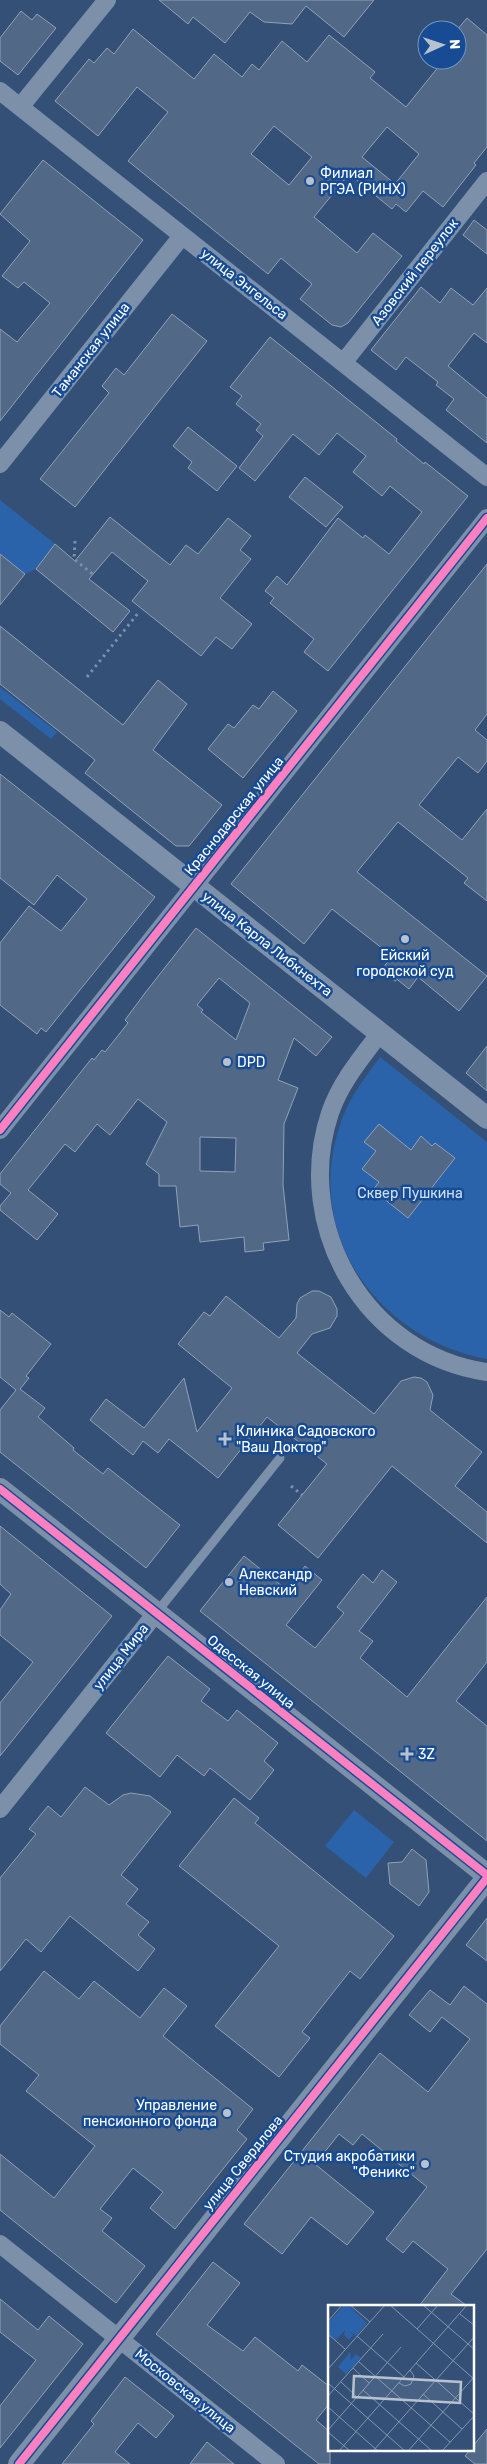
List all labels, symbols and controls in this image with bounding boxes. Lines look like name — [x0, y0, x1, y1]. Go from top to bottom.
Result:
north arrow — [417, 20, 467, 70]
text: N — [446, 39, 463, 50]
place label: Филиал РГЭА (РИНХ) — [320, 165, 406, 198]
marker: Филиал РГЭА (РИНХ) — [304, 175, 316, 187]
street label: Азовский переулок — [368, 215, 462, 329]
street label: улица Энгельса — [197, 245, 291, 323]
street label: Таманская улица — [49, 299, 133, 401]
street label: Краснодарская улица — [181, 753, 287, 879]
street label: улица Карла Либкнехта — [198, 888, 336, 1000]
marker: Ейский городской суд — [399, 933, 411, 945]
place label: Ейский городской суд — [356, 947, 454, 980]
place label: DPD — [237, 1054, 265, 1071]
marker: DPD — [221, 1056, 233, 1068]
park label: Сквер Пушкина — [357, 1185, 463, 1202]
place label: Клиника Садовского "Ваш Доктор" — [236, 1423, 376, 1456]
marker: Клиника Садовского "Ваш Доктор" — [218, 1432, 232, 1446]
place label: Александр Невский — [239, 1566, 312, 1599]
marker: Александр Невский — [223, 1576, 235, 1588]
street label: улица Мира — [90, 1620, 152, 1694]
street label: Одесская улица — [204, 1631, 298, 1713]
place label: 3Z — [418, 1746, 435, 1763]
marker: 3Z — [400, 1747, 414, 1761]
place label: Управление пенсионного фонда — [83, 2097, 217, 2130]
marker: Управление пенсионного фонда — [221, 2107, 233, 2119]
street label: улица Свердлова — [200, 2112, 286, 2214]
place label: Студия акробатики "Феникс" — [284, 2148, 415, 2181]
marker: Студия акробатики "Феникс" — [419, 2158, 431, 2170]
inset map — [328, 2305, 474, 2452]
street label: Московская улица — [131, 2345, 239, 2437]

